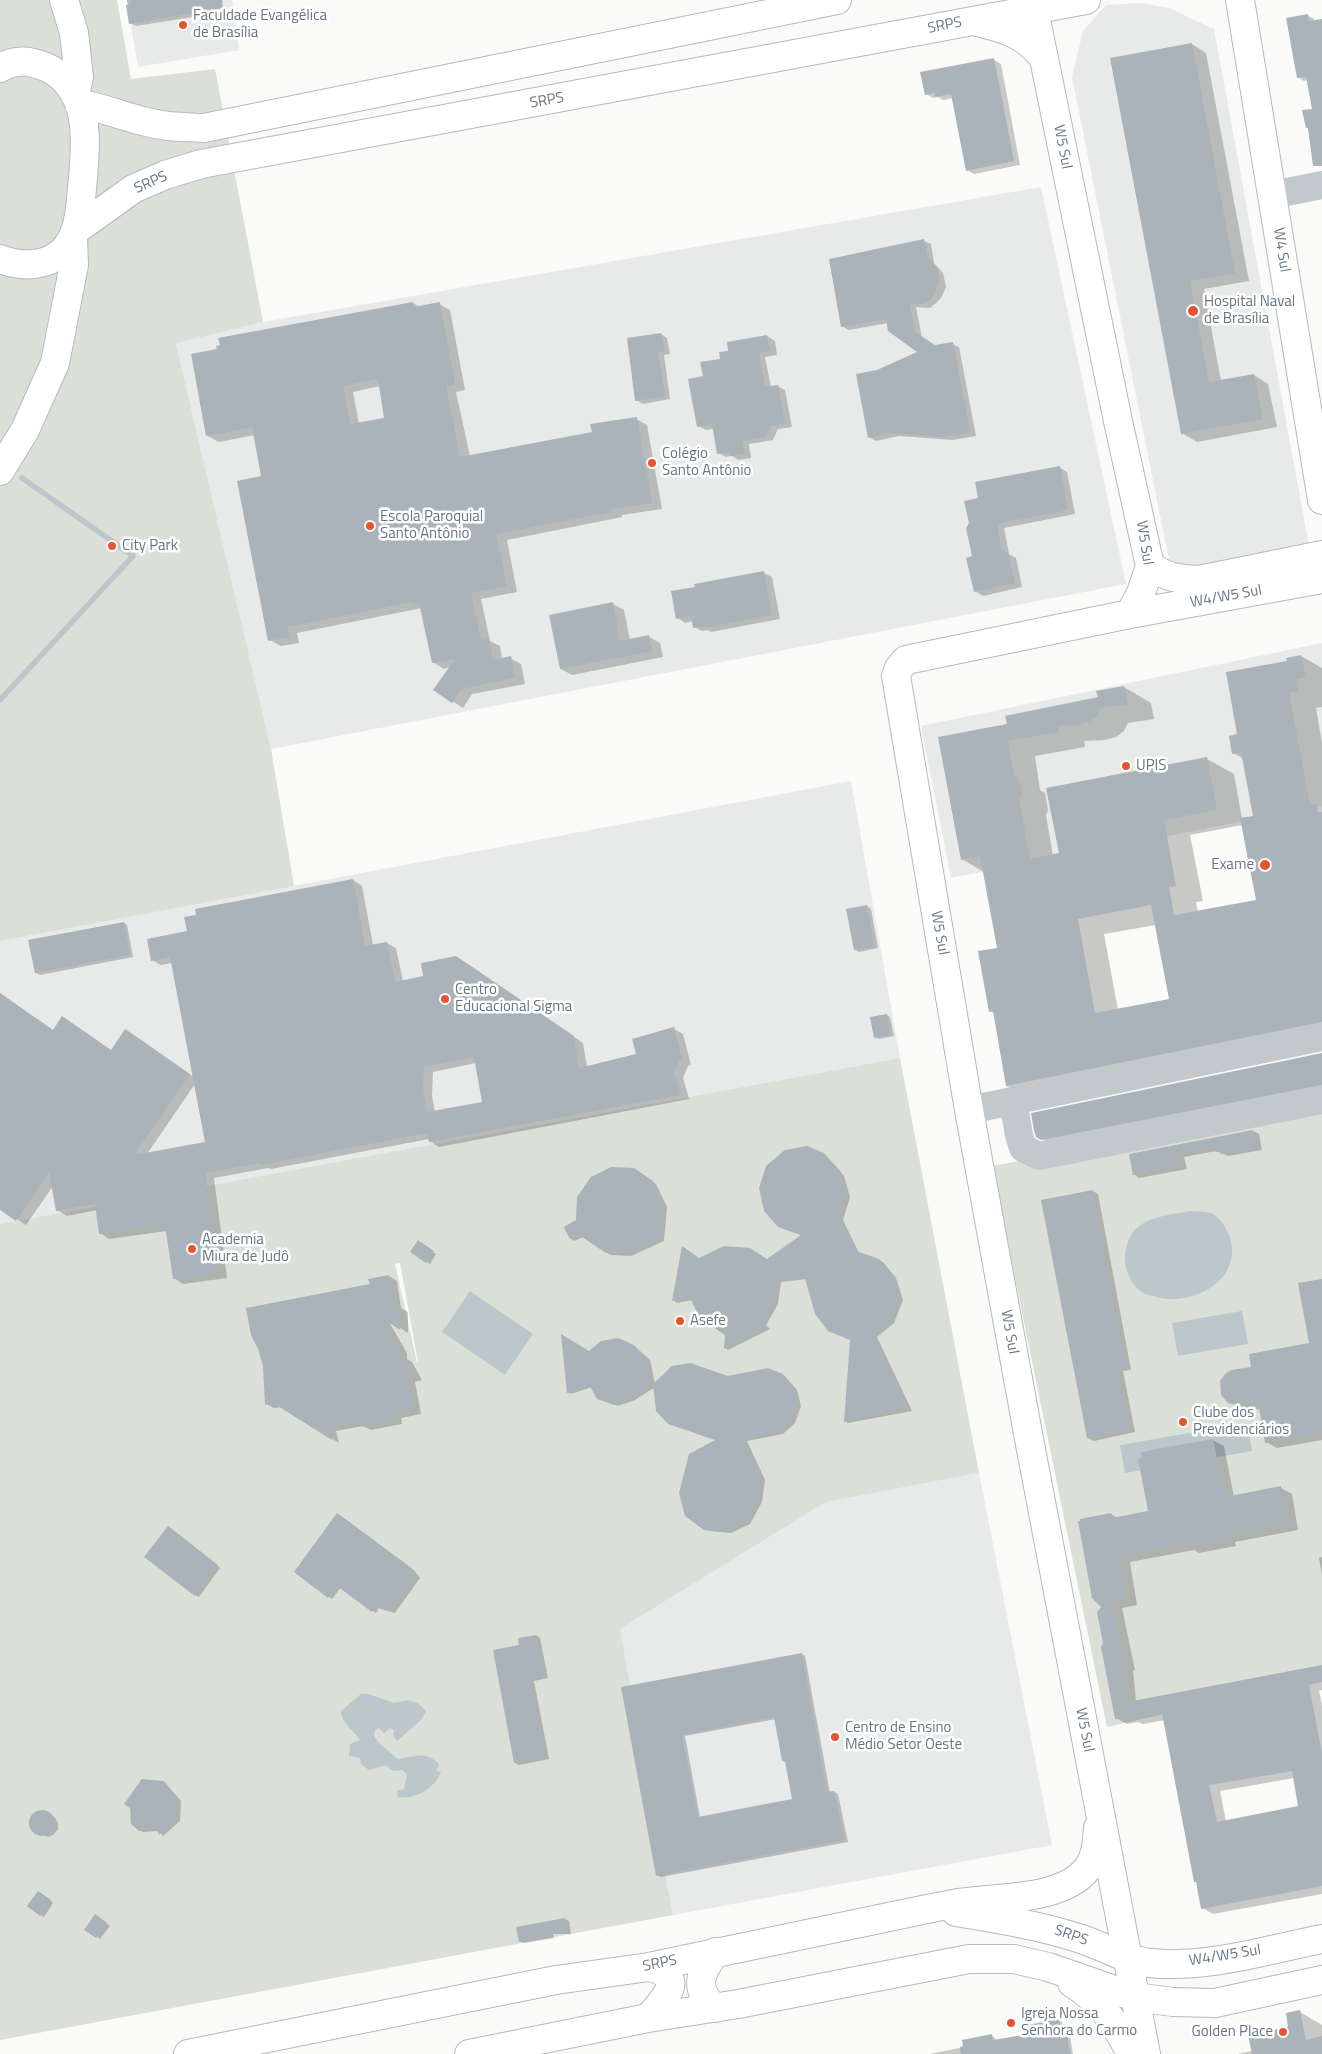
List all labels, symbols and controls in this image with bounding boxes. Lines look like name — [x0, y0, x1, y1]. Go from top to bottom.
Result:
place label: Faculdade Evangélica de Brasília — [193, 7, 327, 42]
street label: SRPS — [926, 14, 964, 38]
marker: Faculdade Evangélica de Brasília — [177, 19, 189, 31]
street label: SRPS — [529, 89, 565, 113]
street label: W5 Sul — [1049, 123, 1075, 171]
street label: SRPS — [132, 168, 170, 198]
street label: W4 Sul — [1269, 227, 1293, 273]
place label: Hospital Naval de Brasília — [1204, 293, 1295, 328]
marker: Hospital Naval de Brasília — [1186, 304, 1200, 318]
place label: Colégio Santo Antônio — [662, 445, 752, 480]
marker: Colégio Santo Antônio — [646, 457, 658, 469]
place label: Escola Paroquial Santo Antônio — [380, 508, 483, 543]
marker: Escola Paroquial Santo Antônio — [364, 520, 376, 532]
street label: W5 Sul — [1132, 520, 1156, 566]
place label: City Park — [122, 537, 178, 555]
marker: City Park — [106, 540, 118, 552]
street label: W4/W5 Sul — [1189, 582, 1263, 612]
place label: UPIS — [1136, 757, 1166, 775]
marker: UPIS — [1120, 760, 1132, 772]
place label: Exame — [1211, 856, 1254, 874]
marker: Exame — [1258, 858, 1272, 872]
street label: W5 Sul — [926, 910, 952, 956]
place label: Centro Educacional Sigma — [455, 981, 572, 1016]
marker: Centro Educacional Sigma — [439, 993, 451, 1005]
place label: Academia Miura de Judô — [202, 1231, 289, 1266]
marker: Academia Miura de Judô — [186, 1243, 198, 1255]
street label: W5 Sul — [996, 1309, 1022, 1355]
place label: Asefe — [690, 1312, 726, 1330]
marker: Asefe — [674, 1315, 686, 1327]
place label: Clube dos Previdenciários — [1193, 1404, 1289, 1439]
marker: Clube dos Previdenciários — [1177, 1416, 1189, 1428]
street label: W5 Sul — [1071, 1706, 1097, 1754]
place label: Centro de Ensino Médio Setor Oeste — [845, 1719, 962, 1754]
marker: Centro de Ensino Médio Setor Oeste — [829, 1731, 841, 1743]
street label: SRPS — [1052, 1922, 1090, 1950]
street label: W4/W5 Sul — [1188, 1941, 1262, 1971]
street label: SRPS — [641, 1952, 679, 1976]
place label: Igreja Nossa Senhora do Carmo — [1021, 2005, 1137, 2040]
marker: Igreja Nossa Senhora do Carmo — [1005, 2017, 1017, 2029]
place label: Golden Place — [1192, 2023, 1273, 2041]
marker: Golden Place — [1277, 2026, 1289, 2038]

